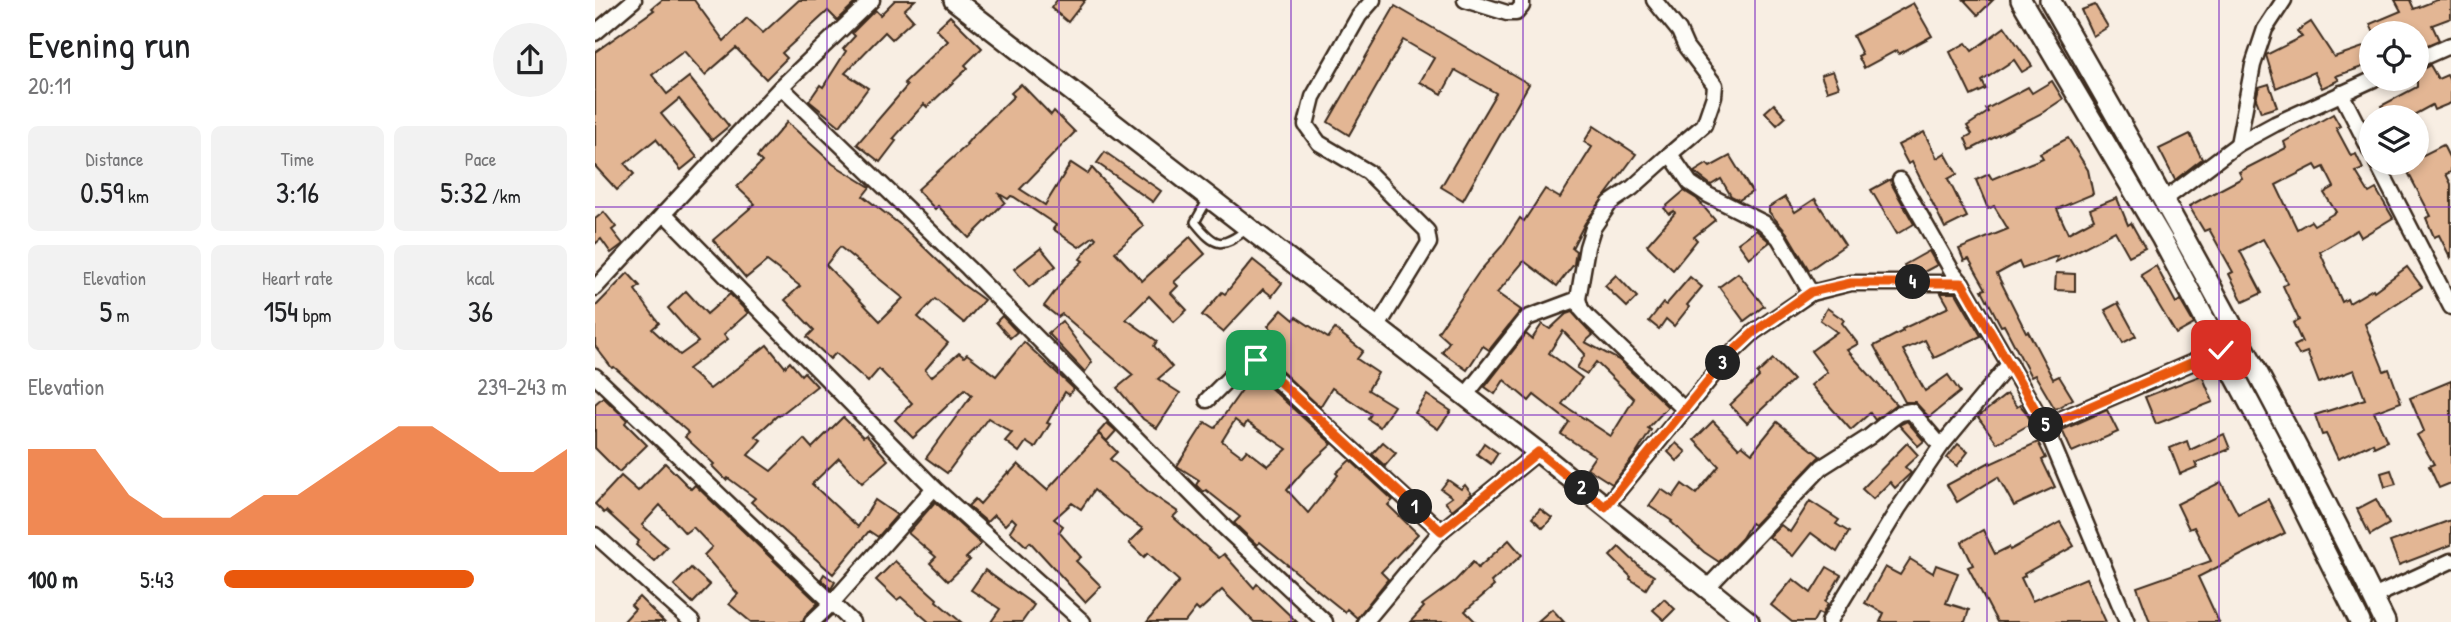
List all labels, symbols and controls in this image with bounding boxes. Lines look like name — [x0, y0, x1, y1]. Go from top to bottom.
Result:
text: Evening run — [28, 18, 191, 70]
map controls — [2359, 21, 2429, 175]
button: locate — [2359, 21, 2429, 91]
button: share — [493, 23, 567, 97]
text: 20:11 — [28, 70, 71, 101]
button: layers — [2359, 105, 2429, 175]
text: Distance — [85, 146, 144, 172]
text: Time — [281, 146, 314, 172]
text: Pace — [465, 146, 496, 172]
text: 0.59 — [80, 172, 124, 212]
text: 3:16 — [276, 172, 319, 212]
text: 5:32 — [440, 172, 487, 212]
text: km — [124, 183, 149, 209]
text: /km — [487, 183, 521, 209]
pin: 4 — [1895, 264, 1931, 300]
text: Elevation — [83, 265, 146, 291]
text: Heart rate — [262, 265, 333, 291]
text: kcal — [467, 265, 494, 291]
text: 4 — [1909, 268, 1916, 294]
text: 5 — [100, 291, 112, 331]
text: 154 — [263, 291, 298, 331]
text: 36 — [468, 291, 493, 331]
text: m — [112, 302, 130, 328]
text: bpm — [298, 302, 332, 328]
pin — [2191, 320, 2251, 380]
pin — [1226, 330, 1286, 390]
icon: check — [2202, 331, 2240, 369]
icon: arrive — [1237, 341, 1275, 379]
pin: 3 — [1705, 346, 1741, 380]
text: 3 — [1718, 349, 1727, 375]
text: Elevation — [28, 371, 104, 402]
text: 239–243 m — [477, 371, 567, 402]
pin: 5 — [2029, 408, 2063, 442]
text: 5 — [2041, 411, 2050, 437]
pin: 2 — [1565, 470, 1599, 505]
text: 2 — [1577, 474, 1586, 500]
pin: 1 — [1397, 490, 1433, 524]
text: 1 — [1411, 493, 1418, 519]
text: 100 m — [28, 564, 78, 595]
text: 5:43 — [140, 564, 174, 595]

